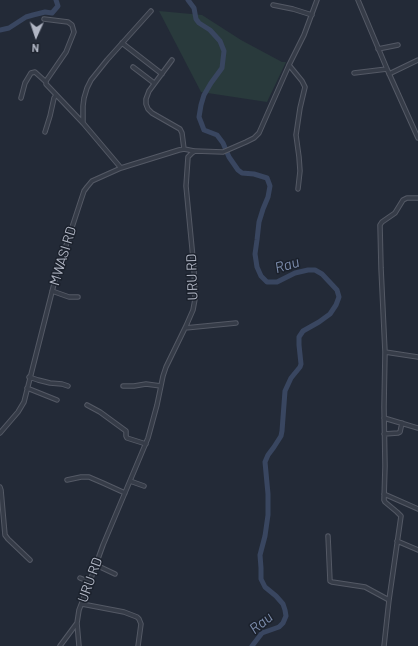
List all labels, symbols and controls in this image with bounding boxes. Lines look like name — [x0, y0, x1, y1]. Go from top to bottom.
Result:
north arrow — [16, 16, 56, 56]
text: N — [31, 42, 39, 55]
street label: MWASI RD — [46, 224, 80, 288]
street label: URU RD — [183, 253, 201, 301]
water label: Rau — [273, 253, 301, 277]
street label: URU RD — [74, 555, 106, 605]
water label: Rau — [246, 608, 276, 638]

